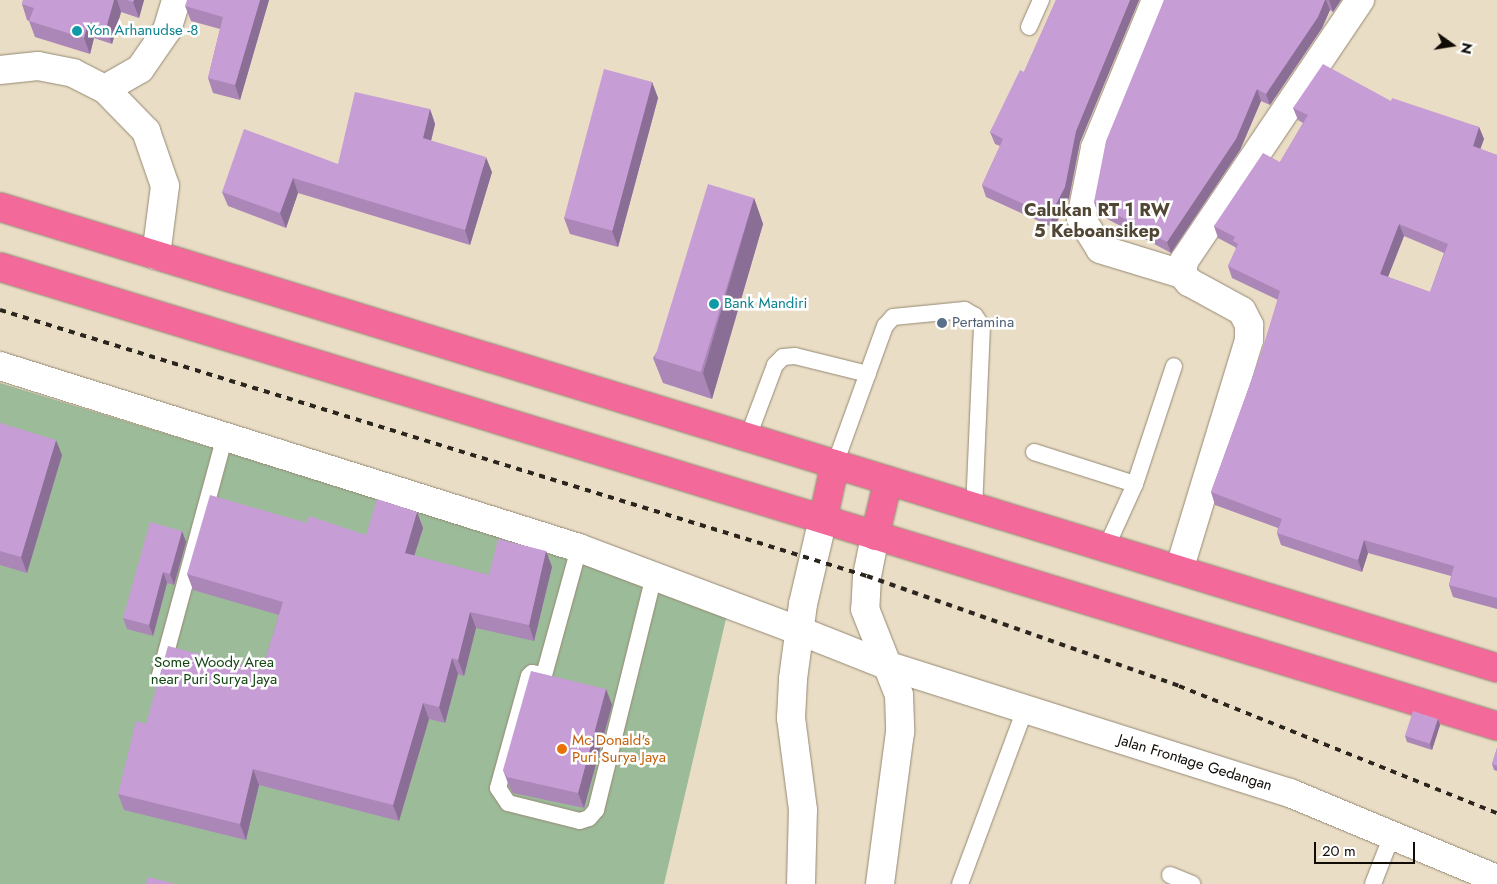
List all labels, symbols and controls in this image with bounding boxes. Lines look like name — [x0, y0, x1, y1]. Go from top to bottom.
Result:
north arrow — [1427, 20, 1477, 70]
place label: Yon Arhanudse -8 — [87, 22, 199, 40]
marker: Yon Arhanudse -8 — [71, 25, 83, 37]
text: N — [1456, 41, 1478, 56]
district label: Calukan RT 1 RW 5 Keboansikep — [1024, 200, 1170, 242]
place label: Bank Mandiri — [724, 295, 807, 313]
marker: Bank Mandiri — [708, 298, 720, 310]
place label: Pertamina — [952, 314, 1014, 332]
marker: Pertamina — [936, 317, 948, 329]
park label: Some Woody Area near Puri Surya Jaya — [151, 653, 277, 688]
place label: Mc Donald's Puri Surya Jaya — [572, 731, 666, 766]
street label: Jalan Frontage Gedangan — [1116, 731, 1274, 795]
marker: Mc Donald's Puri Surya Jaya — [556, 743, 568, 755]
scale bar — [1317, 832, 1418, 864]
text: 20 m — [1322, 840, 1356, 862]

